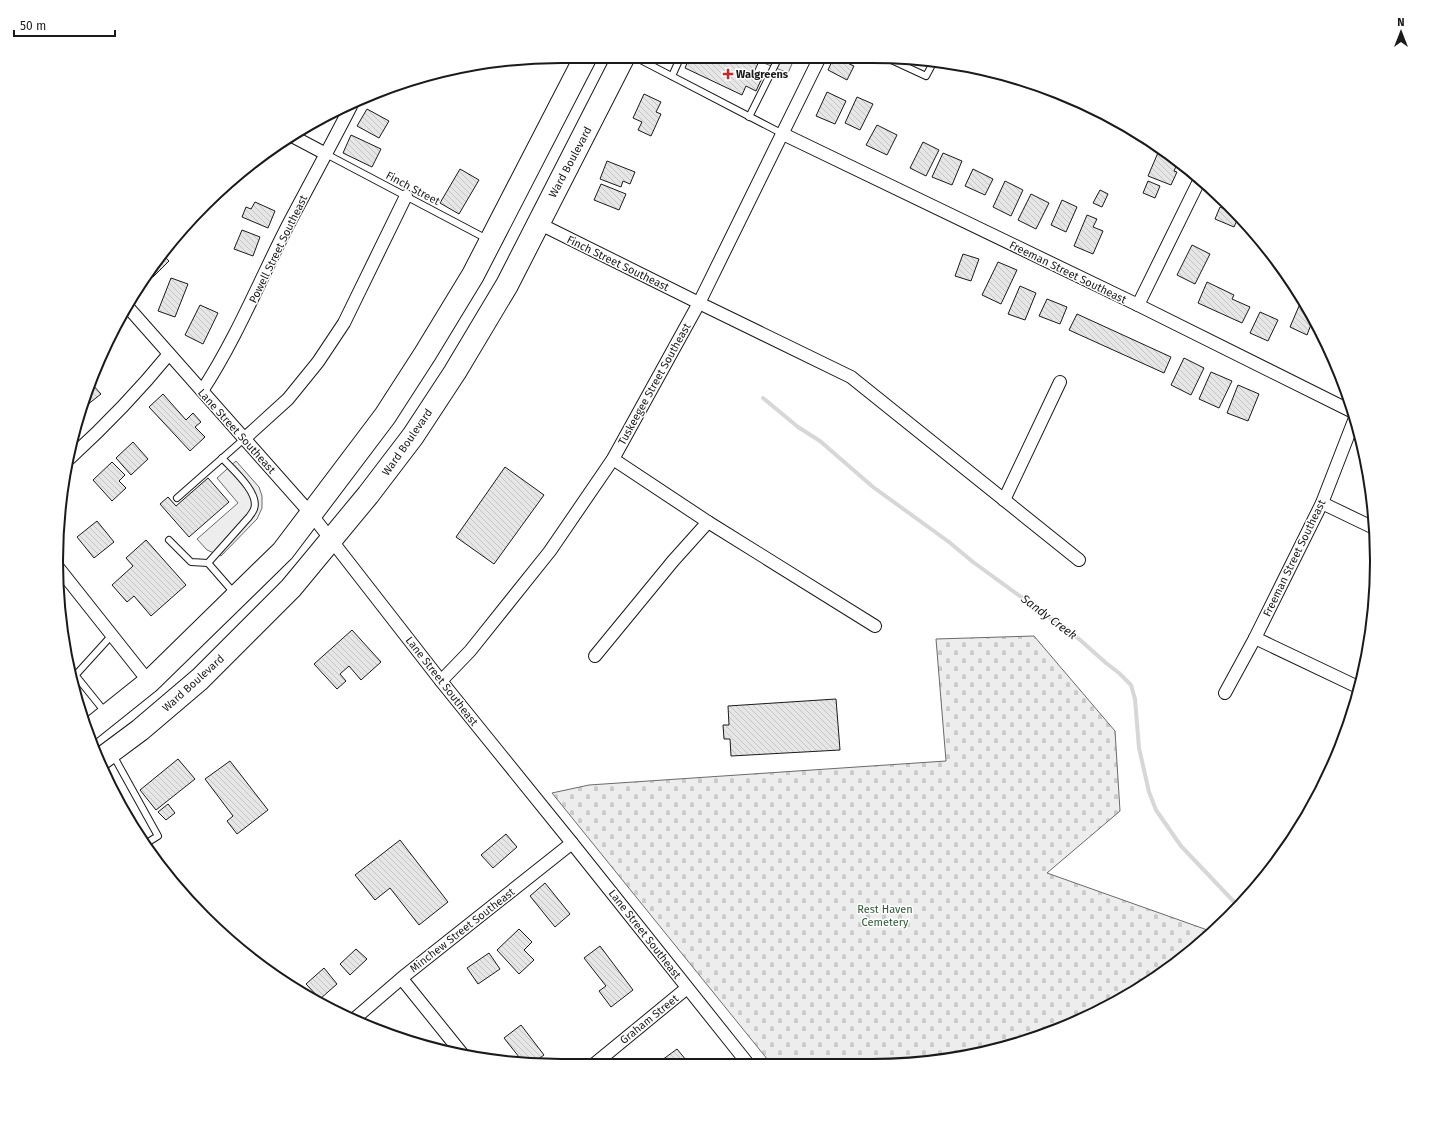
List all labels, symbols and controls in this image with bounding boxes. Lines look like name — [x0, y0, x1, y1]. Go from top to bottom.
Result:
scale bar — [14, 12, 115, 38]
north arrow — [1381, 12, 1421, 52]
text: N — [1397, 16, 1405, 29]
text: 50 m — [20, 19, 46, 33]
place label: Walgreens — [736, 68, 789, 81]
marker: Walgreens — [723, 69, 733, 79]
street label: Ward Boulevard — [546, 125, 595, 200]
street label: Finch Street — [384, 169, 442, 208]
street label: Powell Street Southeast — [247, 193, 310, 305]
street label: Finch Street Southeast — [565, 233, 671, 294]
street label: Freeman Street Southeast — [1007, 238, 1128, 306]
street label: Tuskeegee Street Southeast — [615, 321, 693, 448]
street label: Lane Street Southeast — [195, 386, 278, 476]
street label: Ward Boulevard — [380, 406, 435, 478]
street label: Freeman Street Southeast — [1260, 498, 1328, 619]
water label: Sandy Creek — [1018, 591, 1080, 643]
street label: Lane Street Southeast — [403, 634, 480, 729]
street label: Ward Boulevard — [160, 652, 227, 714]
street label: Minchew Street Southeast — [407, 885, 517, 975]
street label: Lane Street Southeast — [606, 887, 683, 982]
park label: Rest Haven Cemetery — [857, 903, 913, 929]
street label: Graham Street — [617, 992, 681, 1047]

